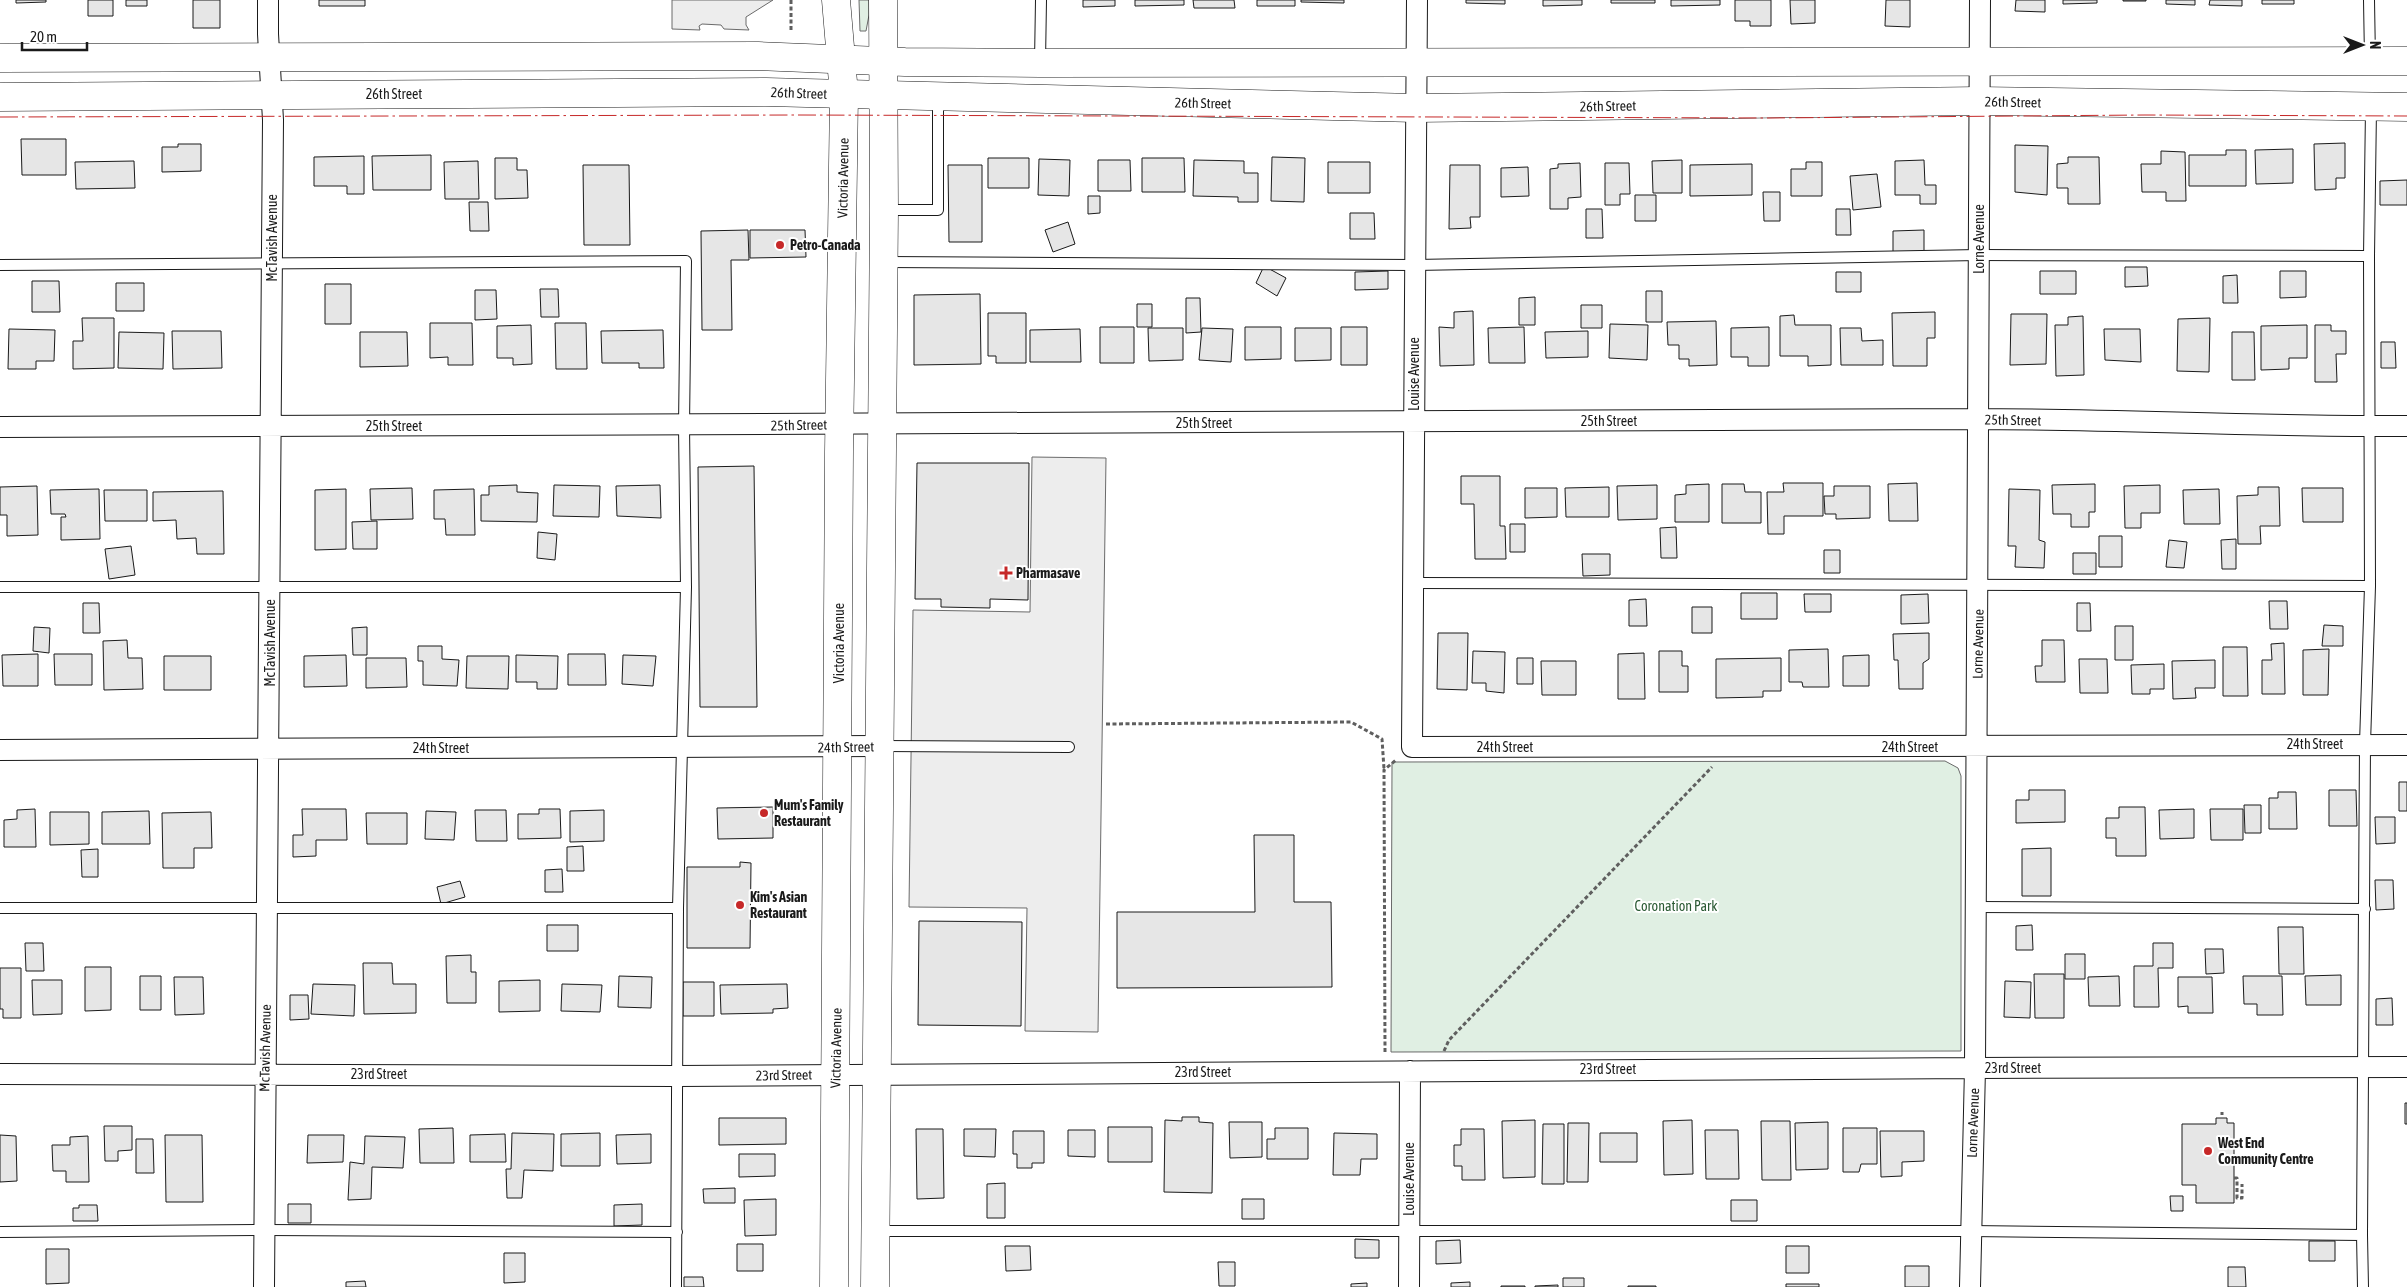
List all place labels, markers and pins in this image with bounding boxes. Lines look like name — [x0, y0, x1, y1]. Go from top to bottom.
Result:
place label: Petro-Canada — [790, 237, 861, 253]
marker: Petro-Canada — [774, 239, 786, 251]
place label: Pharmasave — [1016, 565, 1080, 581]
marker: Pharmasave — [1000, 567, 1012, 579]
place label: Mum's Family Restaurant — [774, 797, 844, 829]
marker: Mum's Family Restaurant — [758, 807, 770, 819]
place label: Kim's Asian Restaurant — [750, 889, 808, 921]
marker: Kim's Asian Restaurant — [734, 899, 746, 911]
place label: West End Community Centre — [2217, 1135, 2314, 1167]
marker: West End Community Centre — [2202, 1145, 2214, 1157]

